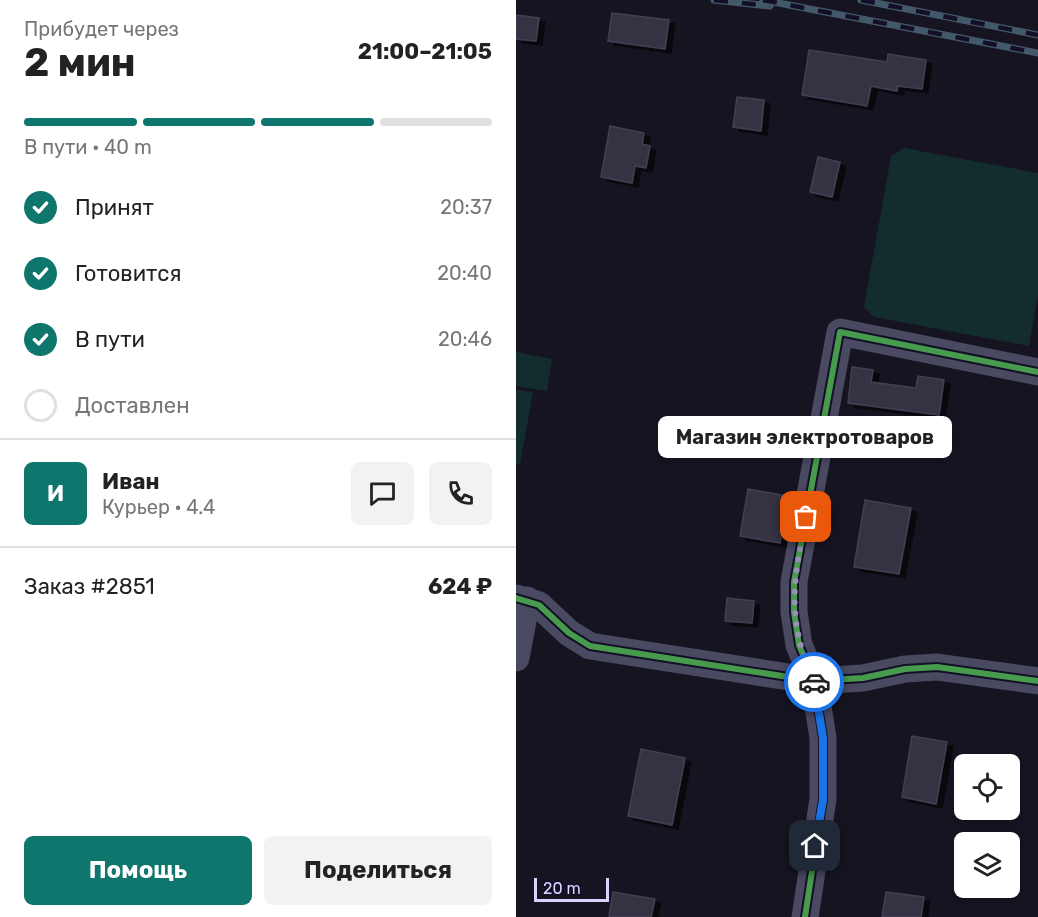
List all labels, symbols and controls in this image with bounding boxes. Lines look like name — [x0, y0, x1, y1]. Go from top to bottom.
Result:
text: Прибудет через — [24, 17, 179, 41]
text: 21:00–21:05 — [358, 38, 492, 65]
text: 2 мин — [24, 40, 136, 86]
text: В пути · 40 m — [24, 135, 152, 159]
icon: check — [24, 191, 57, 224]
text: Принят — [75, 194, 154, 221]
text: 20:37 — [440, 195, 492, 219]
icon: check — [24, 257, 57, 290]
text: Готовится — [75, 260, 181, 287]
text: 20:40 — [437, 261, 492, 285]
icon: check — [24, 323, 57, 356]
text: В пути — [75, 326, 145, 353]
text: 20:46 — [438, 327, 492, 351]
text: Доставлен — [75, 392, 190, 419]
callout: Магазин электротоваров — [659, 415, 953, 457]
text: Магазин электротоваров — [676, 425, 934, 449]
button: chat — [351, 462, 414, 525]
button: phone — [429, 462, 492, 525]
text: Иван — [102, 468, 160, 495]
text: И — [47, 480, 64, 507]
pin — [780, 491, 831, 542]
text: Курьер · 4.4 — [102, 495, 215, 519]
icon: bag — [789, 500, 822, 533]
text: Заказ #2851 — [24, 573, 155, 600]
text: 624 ₽ — [428, 573, 492, 600]
courier — [784, 652, 844, 712]
icon: car — [798, 666, 831, 699]
map controls — [954, 754, 1020, 898]
button: locate — [954, 754, 1020, 820]
pin — [789, 820, 840, 871]
icon: home — [798, 829, 831, 862]
button: layers — [954, 832, 1020, 898]
button: Помощь — [24, 836, 252, 905]
button: Поделиться — [264, 836, 492, 905]
scale bar — [534, 875, 609, 902]
text: 20 m — [543, 879, 581, 898]

